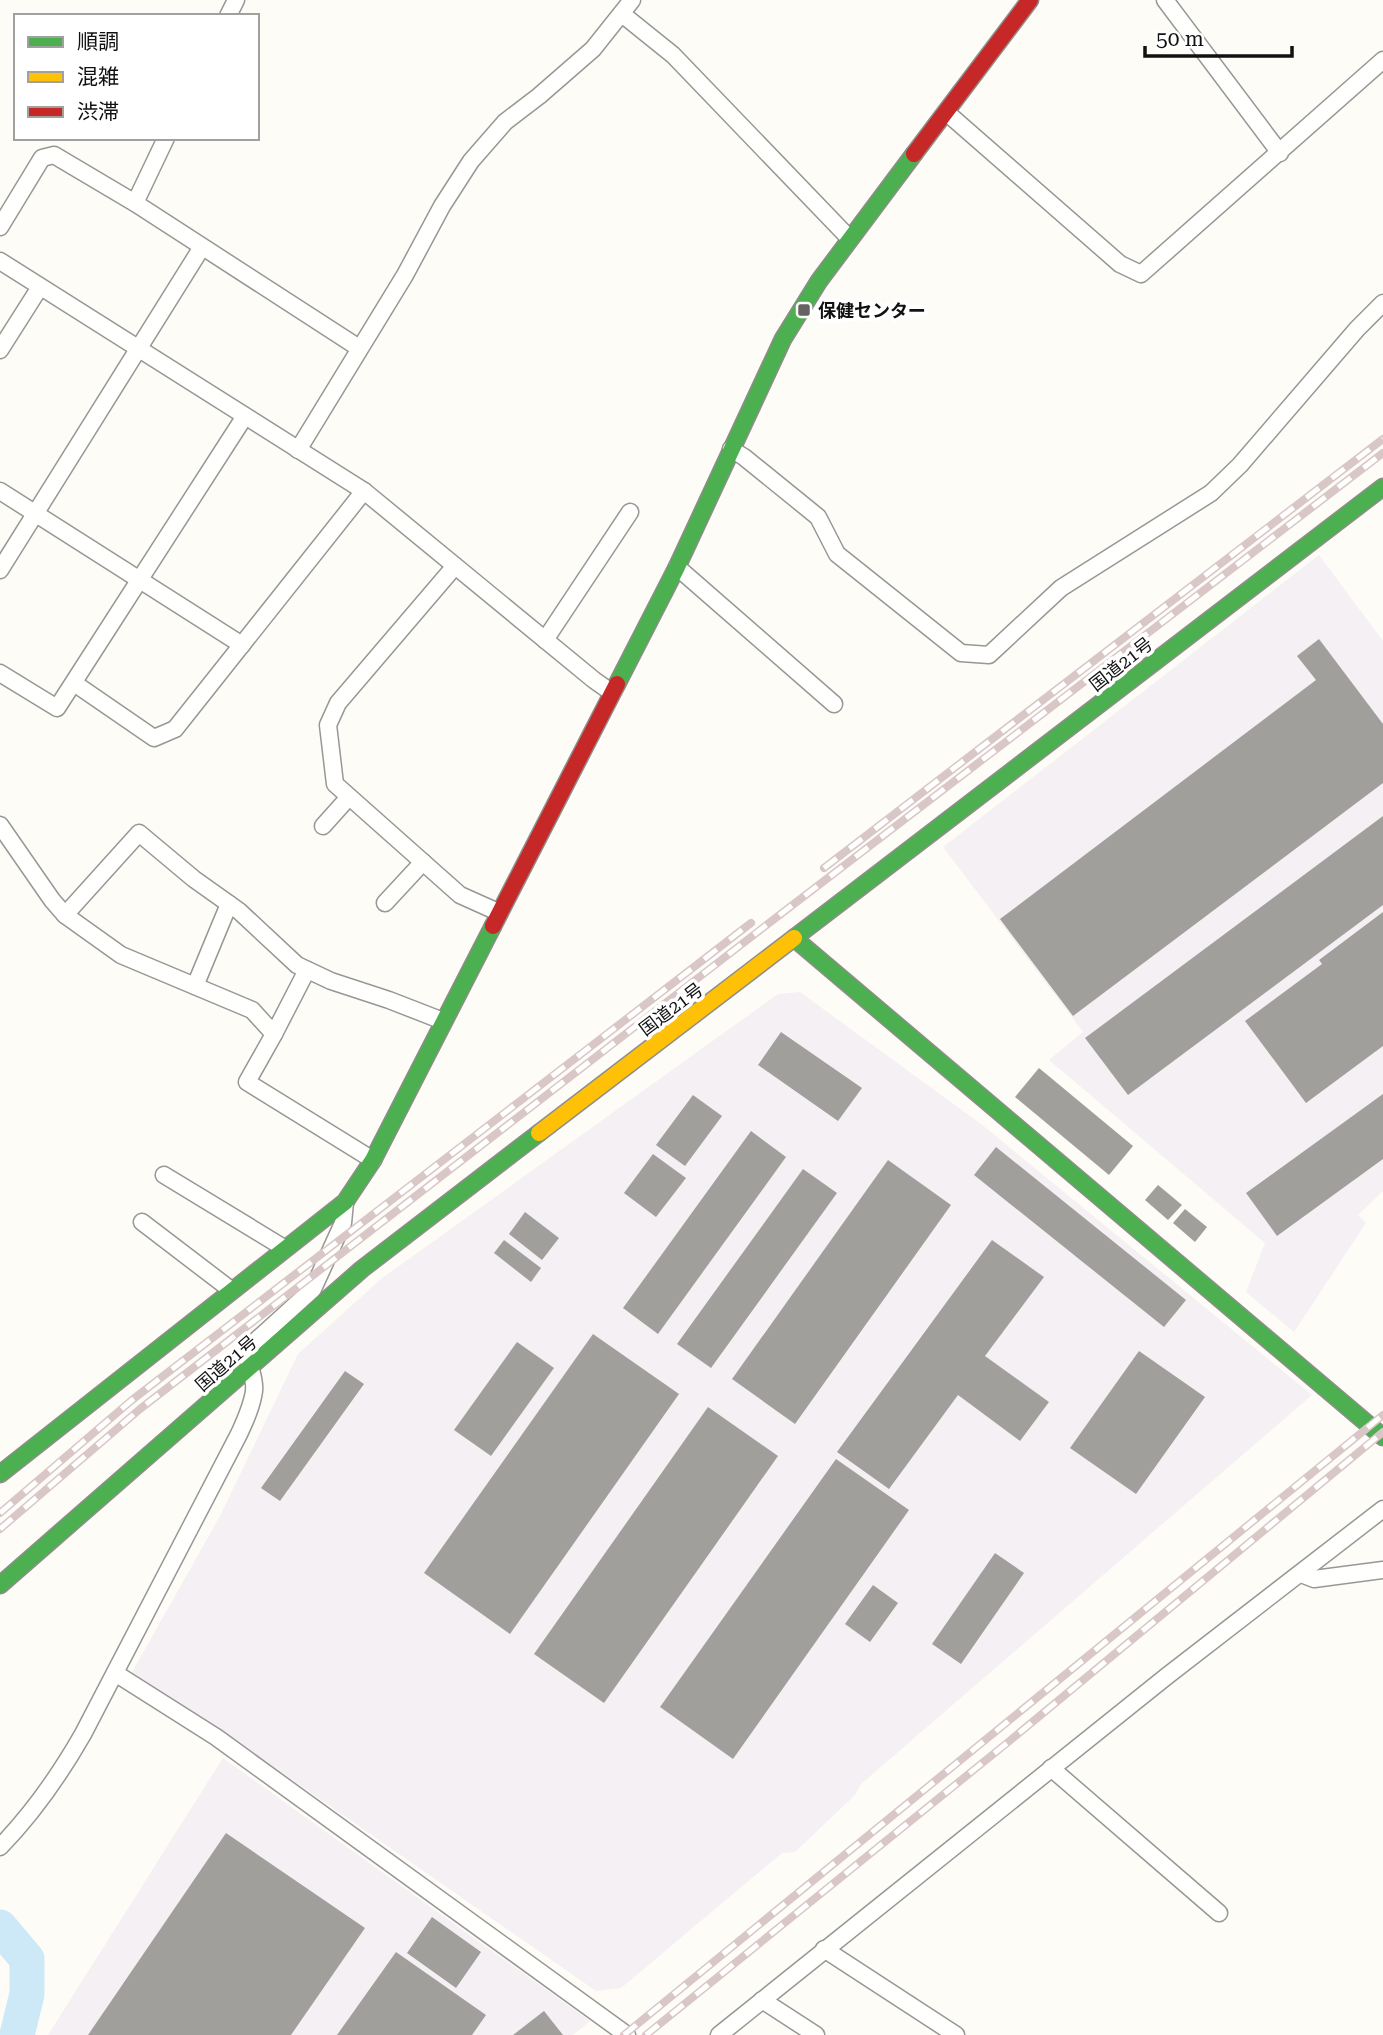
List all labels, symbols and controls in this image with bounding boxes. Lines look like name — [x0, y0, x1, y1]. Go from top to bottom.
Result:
legend — [14, 14, 259, 140]
scale bar — [1145, 14, 1292, 58]
text: 50 m — [1156, 27, 1204, 51]
text: 順調 — [77, 30, 119, 54]
text: 混雑 — [77, 65, 119, 89]
text: 渋滞 — [77, 100, 119, 124]
place label: 保健センター — [818, 300, 926, 321]
marker: 保健センター — [796, 302, 812, 318]
street label: 国道21号 — [1085, 633, 1157, 695]
street label: 国道21号 — [635, 978, 707, 1040]
street label: 国道21号 — [191, 1331, 261, 1395]

